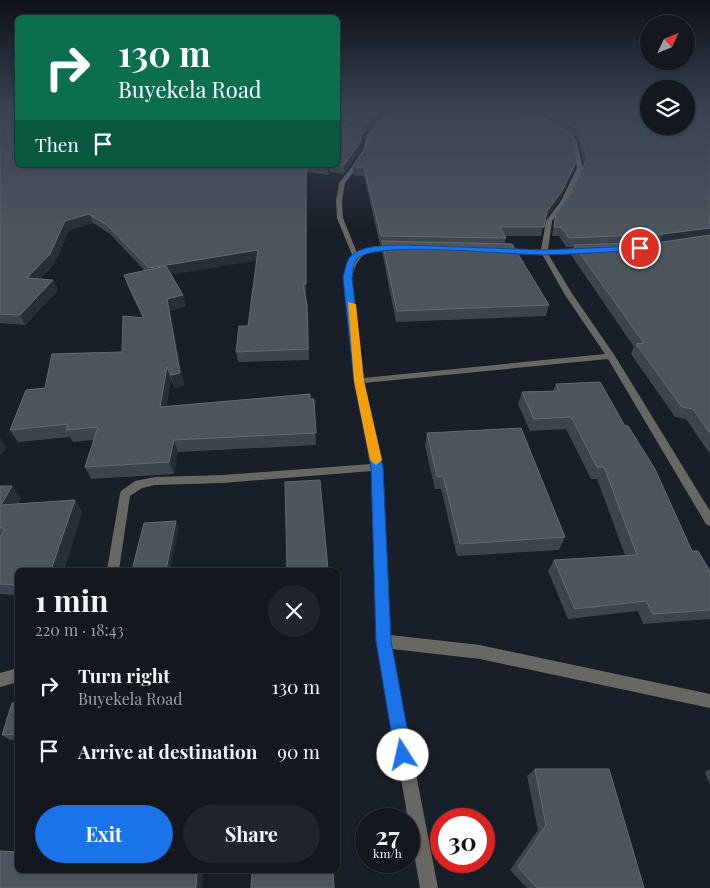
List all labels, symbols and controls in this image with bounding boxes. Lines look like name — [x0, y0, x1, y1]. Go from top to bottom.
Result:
north arrow — [640, 15, 695, 70]
map controls — [640, 15, 695, 135]
text: 130 m — [118, 29, 211, 76]
icon: right — [35, 35, 100, 100]
text: Buyekela Road — [118, 74, 262, 104]
button: layers — [640, 80, 695, 135]
icon: arrive — [89, 130, 117, 158]
text: Then — [35, 131, 79, 157]
pin — [619, 227, 661, 269]
icon: arrive — [626, 234, 654, 262]
text: 1 min — [35, 580, 109, 620]
button: close — [268, 585, 320, 637]
text: 220 m · 18:43 — [35, 619, 124, 640]
text: Turn right — [78, 662, 170, 688]
icon: right — [35, 672, 63, 700]
text: 130 m — [272, 673, 320, 699]
text: Buyekela Road — [78, 688, 182, 709]
position arrow — [376, 728, 428, 780]
icon: arrive — [35, 737, 63, 765]
text: Arrive at destination — [78, 738, 258, 764]
text: 90 m — [277, 738, 320, 764]
button: Exit — [35, 805, 173, 863]
button: Share — [183, 805, 320, 863]
speed limit sign: 30 — [430, 808, 495, 873]
text: 27 — [375, 818, 400, 851]
text: km/h — [373, 845, 402, 861]

